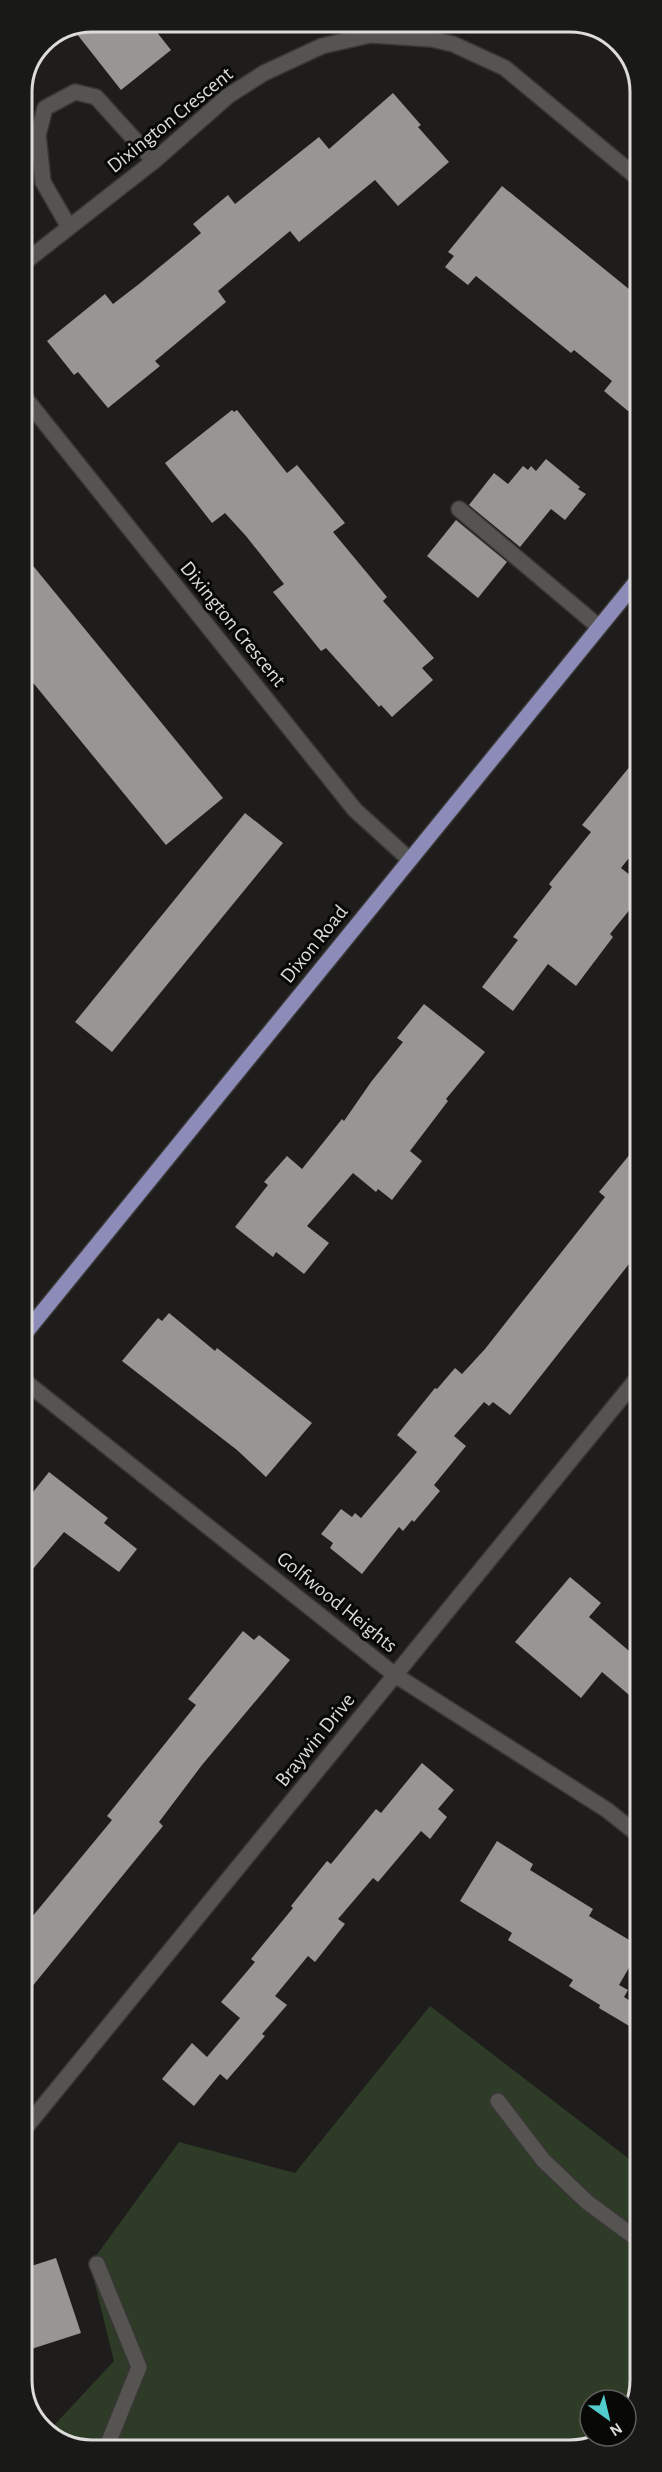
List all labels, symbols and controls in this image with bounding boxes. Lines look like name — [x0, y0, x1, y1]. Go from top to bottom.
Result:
street label: Dixington Crescent — [103, 63, 237, 177]
street label: Dixington Crescent — [176, 557, 290, 691]
street label: Dixon Road — [276, 901, 352, 987]
street label: Golfwood Heights — [273, 1547, 401, 1657]
street label: Braywin Drive — [271, 1689, 359, 1791]
north arrow — [578, 2388, 638, 2448]
text: N — [607, 2420, 625, 2439]

